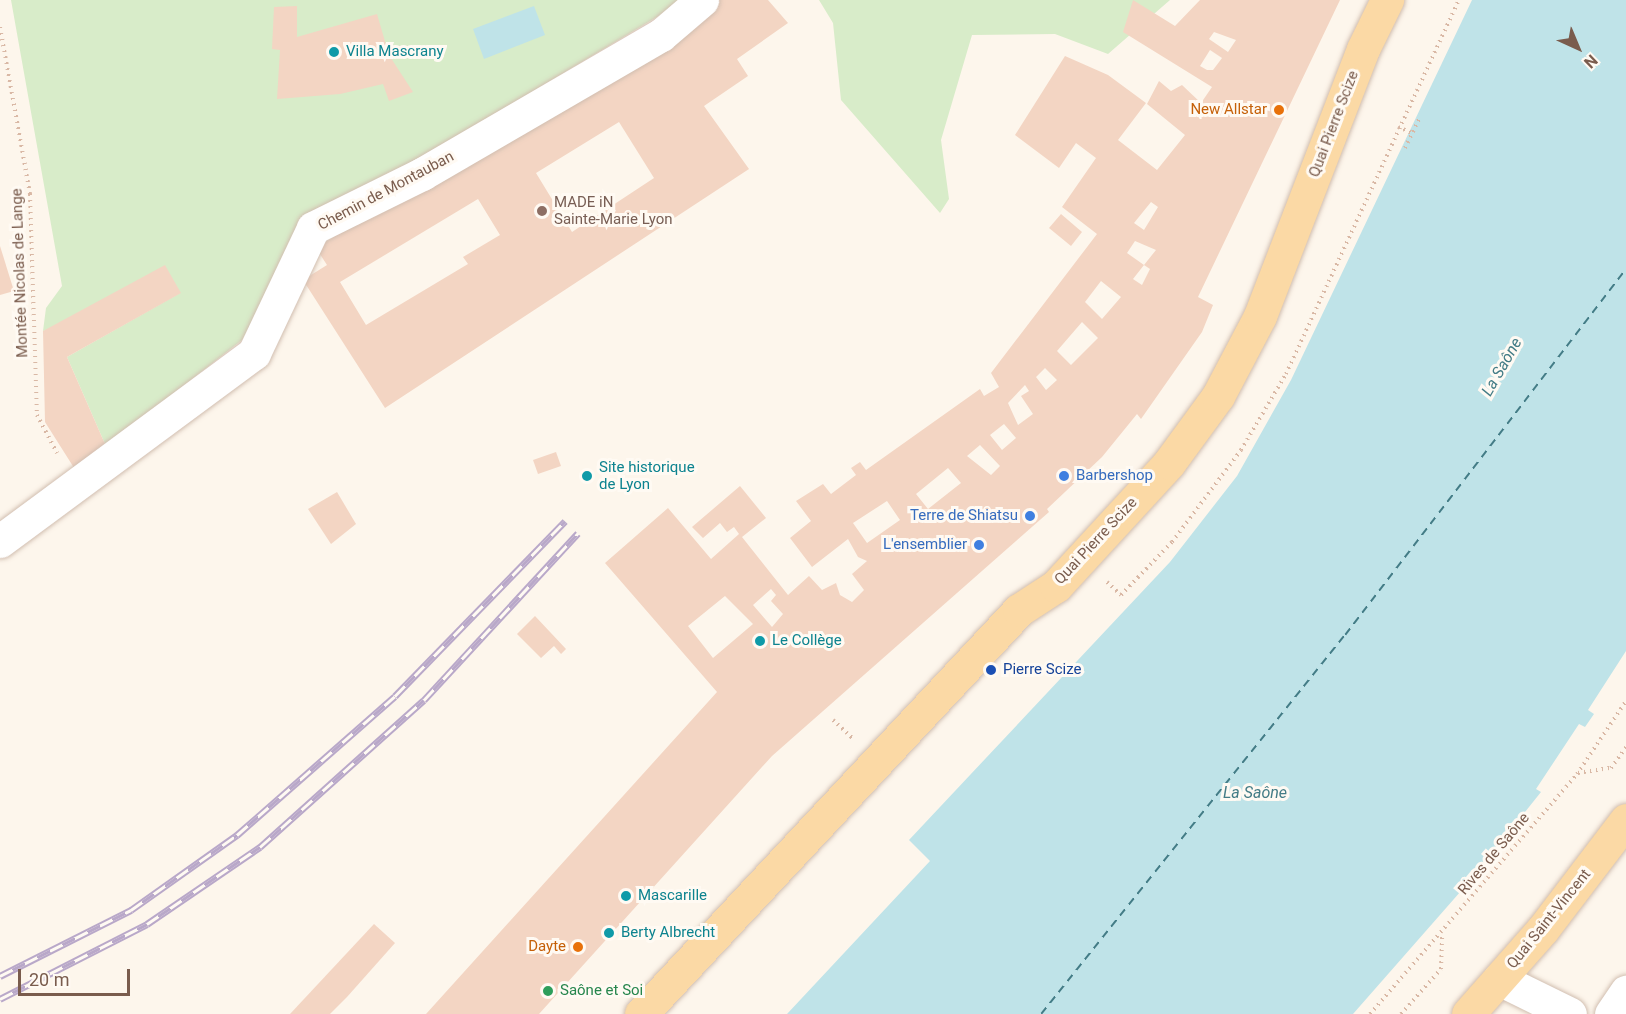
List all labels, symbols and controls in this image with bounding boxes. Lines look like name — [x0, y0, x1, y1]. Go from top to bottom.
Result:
north arrow — [1548, 18, 1608, 78]
place label: Villa Mascrany — [346, 43, 444, 61]
marker: Villa Mascrany — [327, 45, 341, 59]
text: N — [1580, 51, 1602, 72]
street label: Quai Pierre Scize — [1305, 68, 1363, 180]
place label: New Allstar — [1190, 101, 1267, 119]
marker: New Allstar — [1272, 103, 1286, 117]
street label: Chemin de Montauban — [315, 148, 457, 234]
street label: Montée Nicolas de Lange — [8, 188, 32, 358]
place label: MADE iN Sainte-Marie Lyon — [554, 193, 673, 228]
marker: MADE iN Sainte-Marie Lyon — [535, 204, 549, 218]
water label: La Saône — [1478, 334, 1526, 400]
place label: Site historique de Lyon — [599, 458, 695, 493]
place label: Barbershop — [1076, 467, 1153, 485]
marker: Site historique de Lyon — [580, 469, 594, 483]
marker: Barbershop — [1057, 469, 1071, 483]
street label: Quai Pierre Scize — [1051, 494, 1141, 588]
place label: Terre de Shiatsu — [910, 507, 1018, 525]
marker: Terre de Shiatsu — [1023, 509, 1037, 523]
place label: L'ensemblier — [883, 536, 967, 554]
marker: L'ensemblier — [972, 538, 986, 552]
place label: Le Collège — [772, 632, 842, 650]
marker: Le Collège — [753, 634, 767, 648]
place label: Pierre Scize — [1003, 661, 1081, 679]
marker: Pierre Scize — [984, 663, 998, 677]
water label: La Saône — [1223, 783, 1287, 803]
street label: Rives de Saône — [1454, 809, 1534, 899]
street label: Quai Saint-Vincent — [1503, 866, 1595, 972]
place label: Mascarille — [638, 887, 707, 905]
marker: Mascarille — [619, 889, 633, 903]
place label: Berty Albrecht — [621, 924, 715, 942]
marker: Berty Albrecht — [602, 926, 616, 940]
place label: Dayte — [528, 938, 566, 956]
marker: Dayte — [571, 940, 585, 954]
scale bar — [21, 957, 134, 995]
text: 20 m — [29, 969, 69, 990]
place label: Saône et Soi — [560, 982, 643, 1000]
marker: Saône et Soi — [541, 984, 555, 998]

